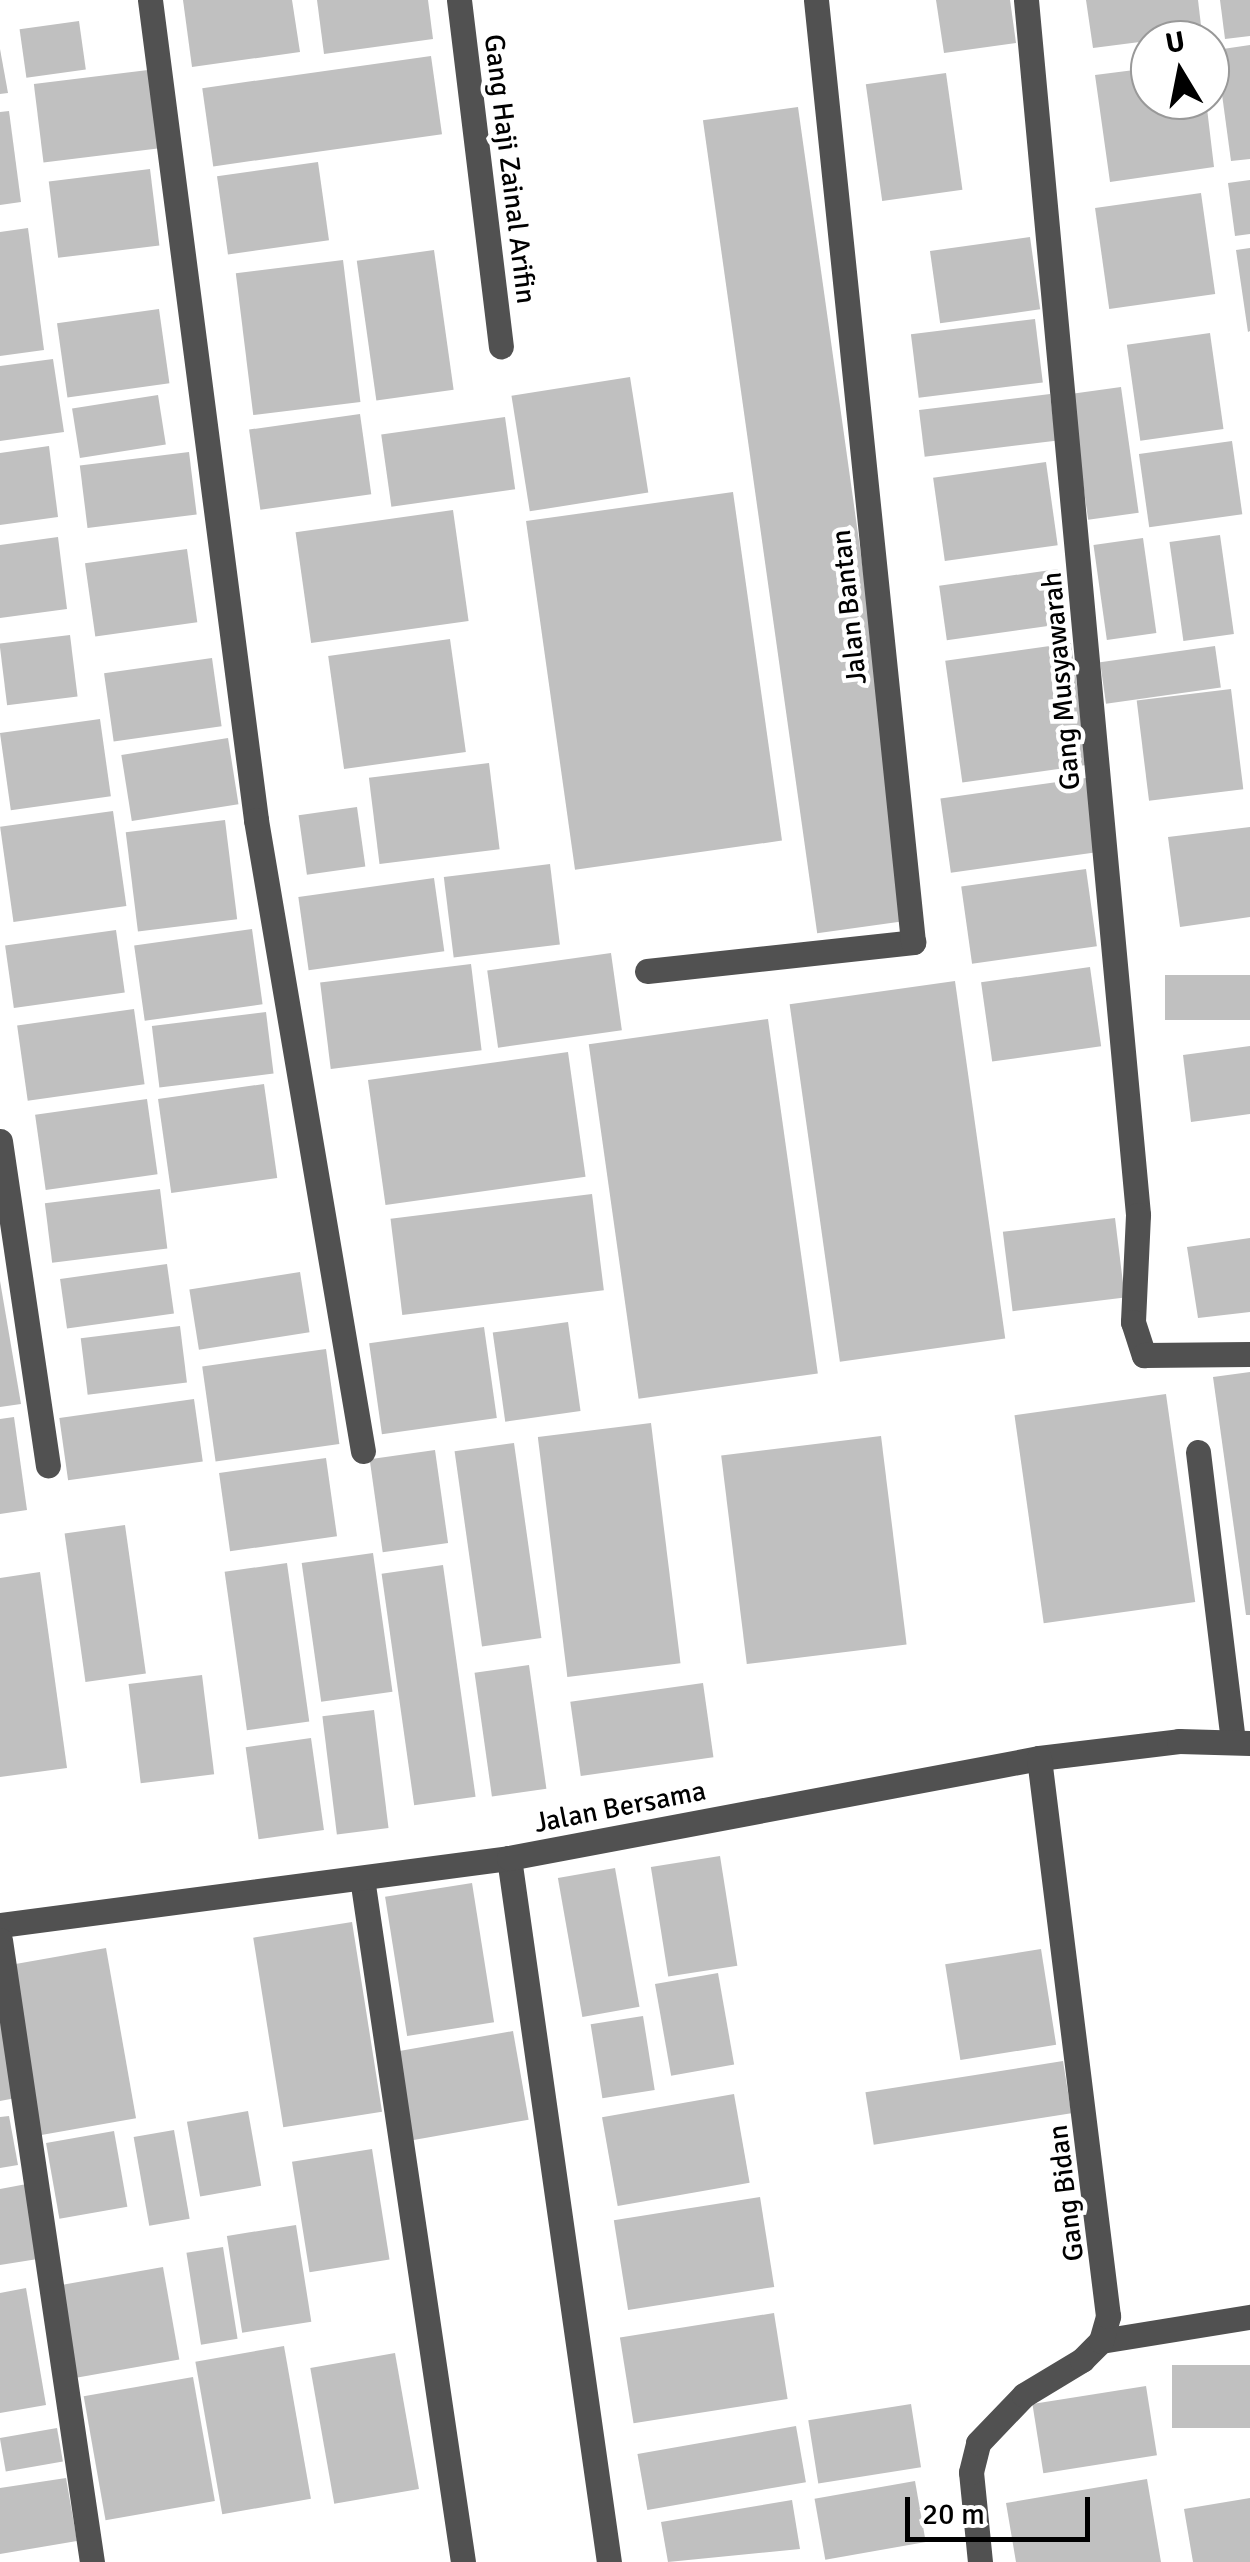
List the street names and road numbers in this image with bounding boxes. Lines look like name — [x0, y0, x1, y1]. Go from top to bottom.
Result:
street label: Gang Haji Zainal Arifin — [477, 32, 543, 306]
street label: Jalan Bantan — [824, 528, 874, 686]
street label: Gang Musyawarah — [1035, 571, 1087, 791]
street label: Jalan Bersama — [531, 1774, 709, 1840]
street label: Gang Bidan — [1041, 2123, 1091, 2263]

